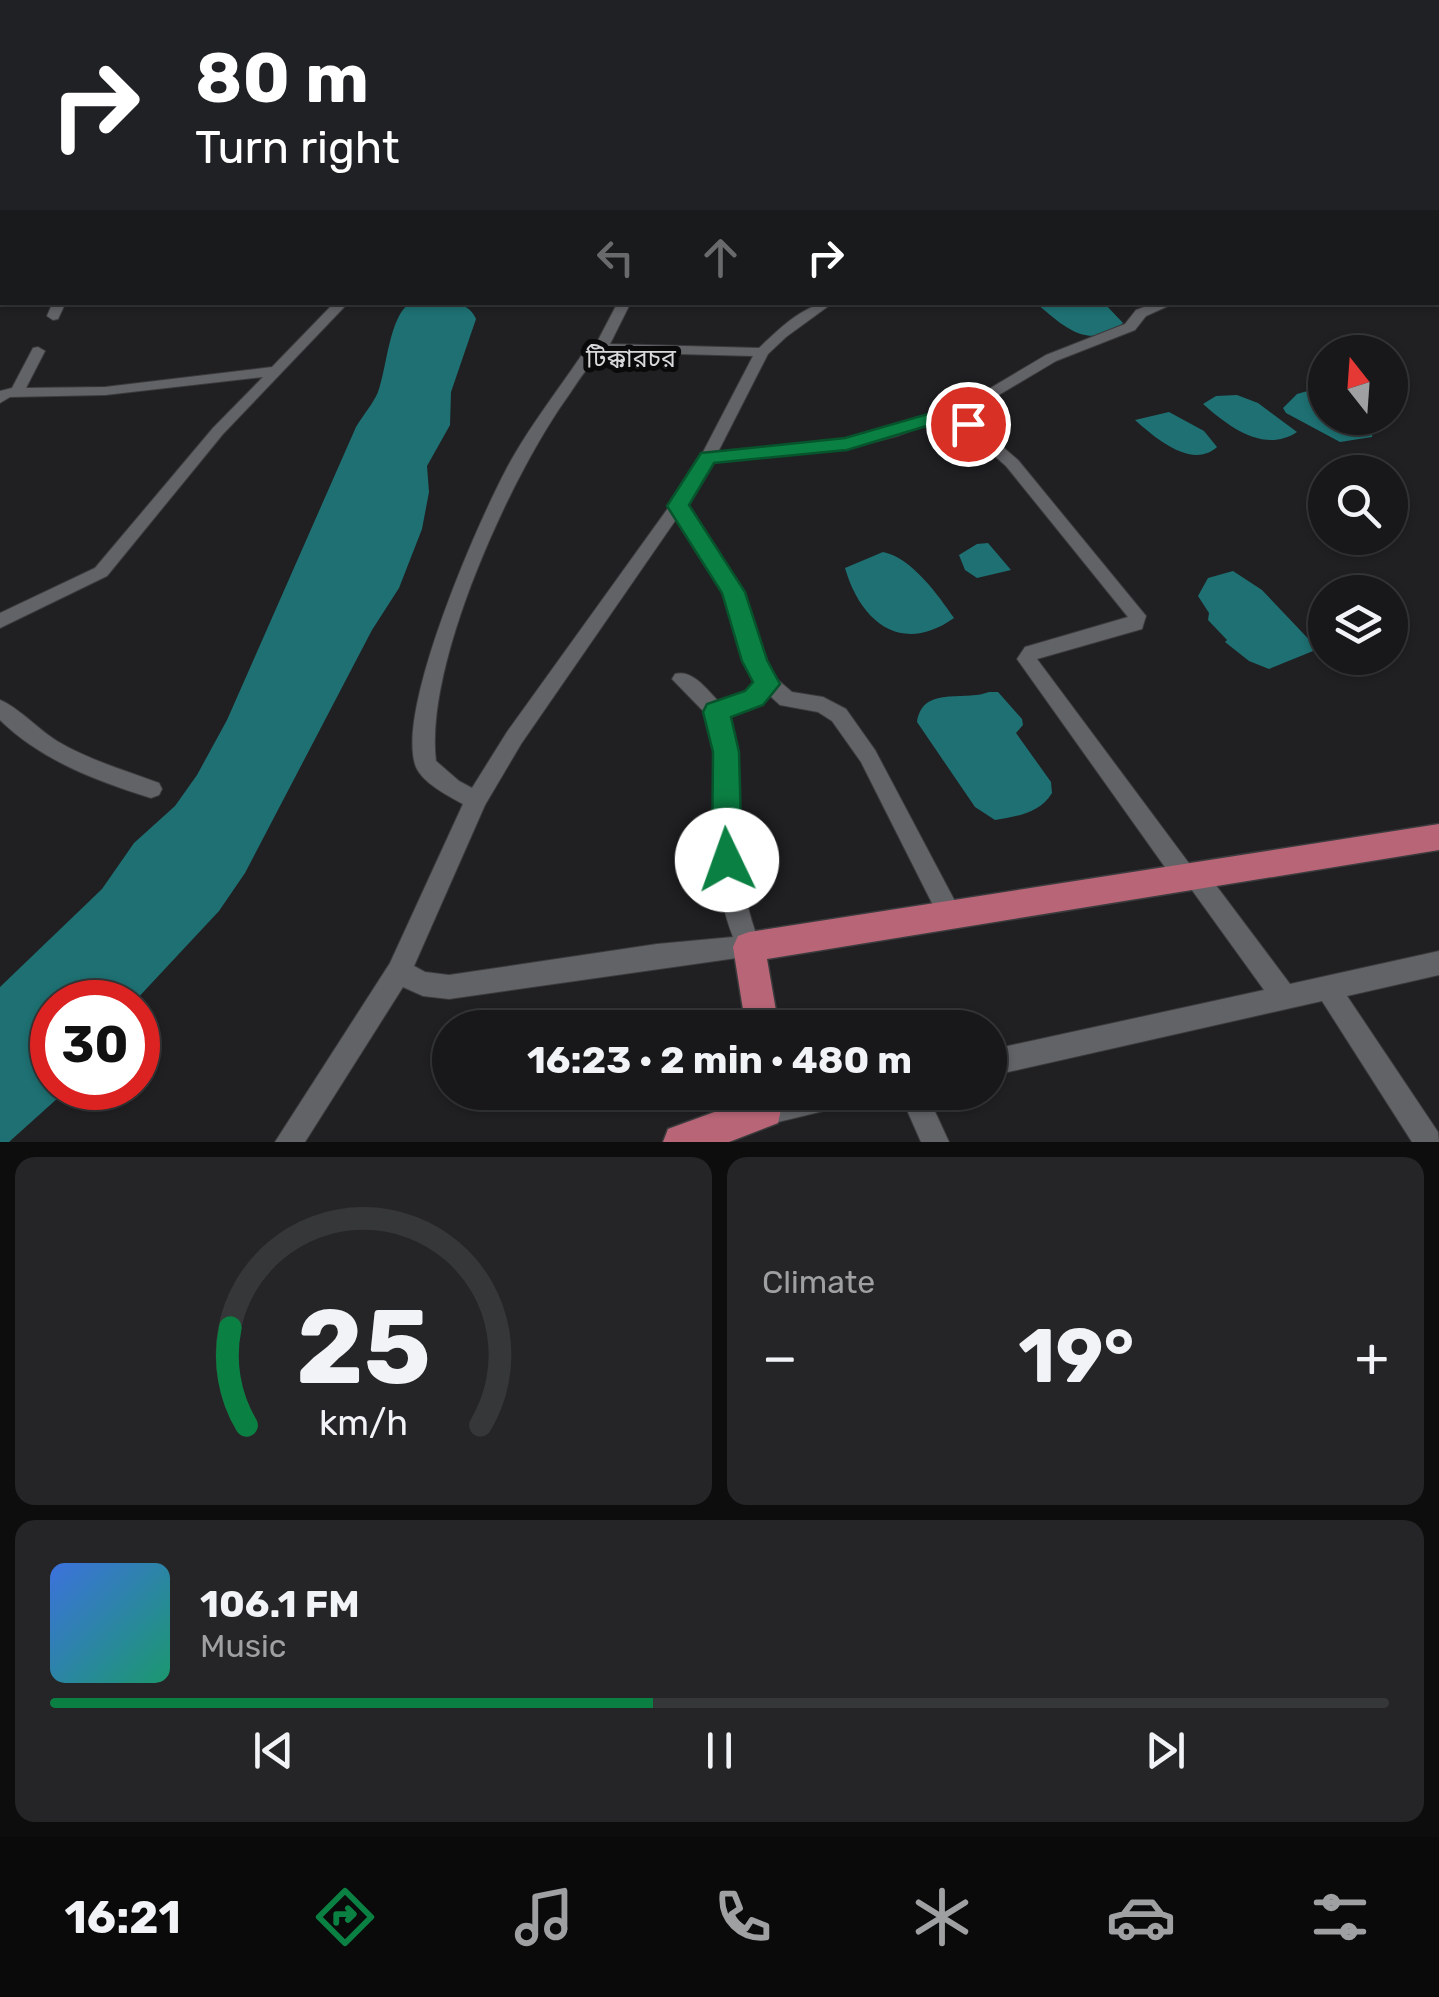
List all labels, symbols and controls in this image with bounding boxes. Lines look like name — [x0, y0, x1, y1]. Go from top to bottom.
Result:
text: 80 m — [195, 37, 369, 120]
icon: right — [30, 40, 160, 170]
text: Turn right — [195, 121, 399, 174]
icon: left — [588, 230, 643, 285]
icon: ahead — [693, 230, 748, 285]
icon: right — [798, 230, 853, 285]
north arrow — [1308, 335, 1408, 435]
map controls — [1308, 335, 1408, 675]
district label: টিক্কারচর — [585, 344, 677, 373]
pin — [926, 382, 1011, 467]
icon: arrive — [941, 397, 996, 452]
button: search — [1308, 455, 1408, 555]
button: layers — [1308, 575, 1408, 675]
position arrow — [675, 808, 779, 912]
speed limit sign: 30 — [30, 980, 160, 1110]
text: 16:23 · 2 min · 480 m — [527, 1037, 912, 1083]
text: Climate — [762, 1263, 875, 1301]
text: 25 — [296, 1286, 431, 1409]
text: 19° — [1018, 1312, 1134, 1401]
text: − — [762, 1325, 798, 1390]
text: + — [1355, 1325, 1389, 1390]
text: km/h — [319, 1402, 408, 1444]
text: 106.1 FM — [200, 1581, 360, 1627]
text: Music — [200, 1627, 286, 1665]
icon: previous — [246, 1723, 301, 1778]
icon: pause — [692, 1723, 747, 1778]
icon: next — [1138, 1723, 1193, 1778]
icon: directions — [310, 1882, 380, 1952]
icon: music — [509, 1882, 579, 1952]
icon: phone — [708, 1882, 778, 1952]
icon: climate — [907, 1882, 977, 1952]
icon: car — [1106, 1882, 1176, 1952]
icon: filters — [1305, 1882, 1375, 1952]
text: 16:21 — [64, 1891, 181, 1944]

